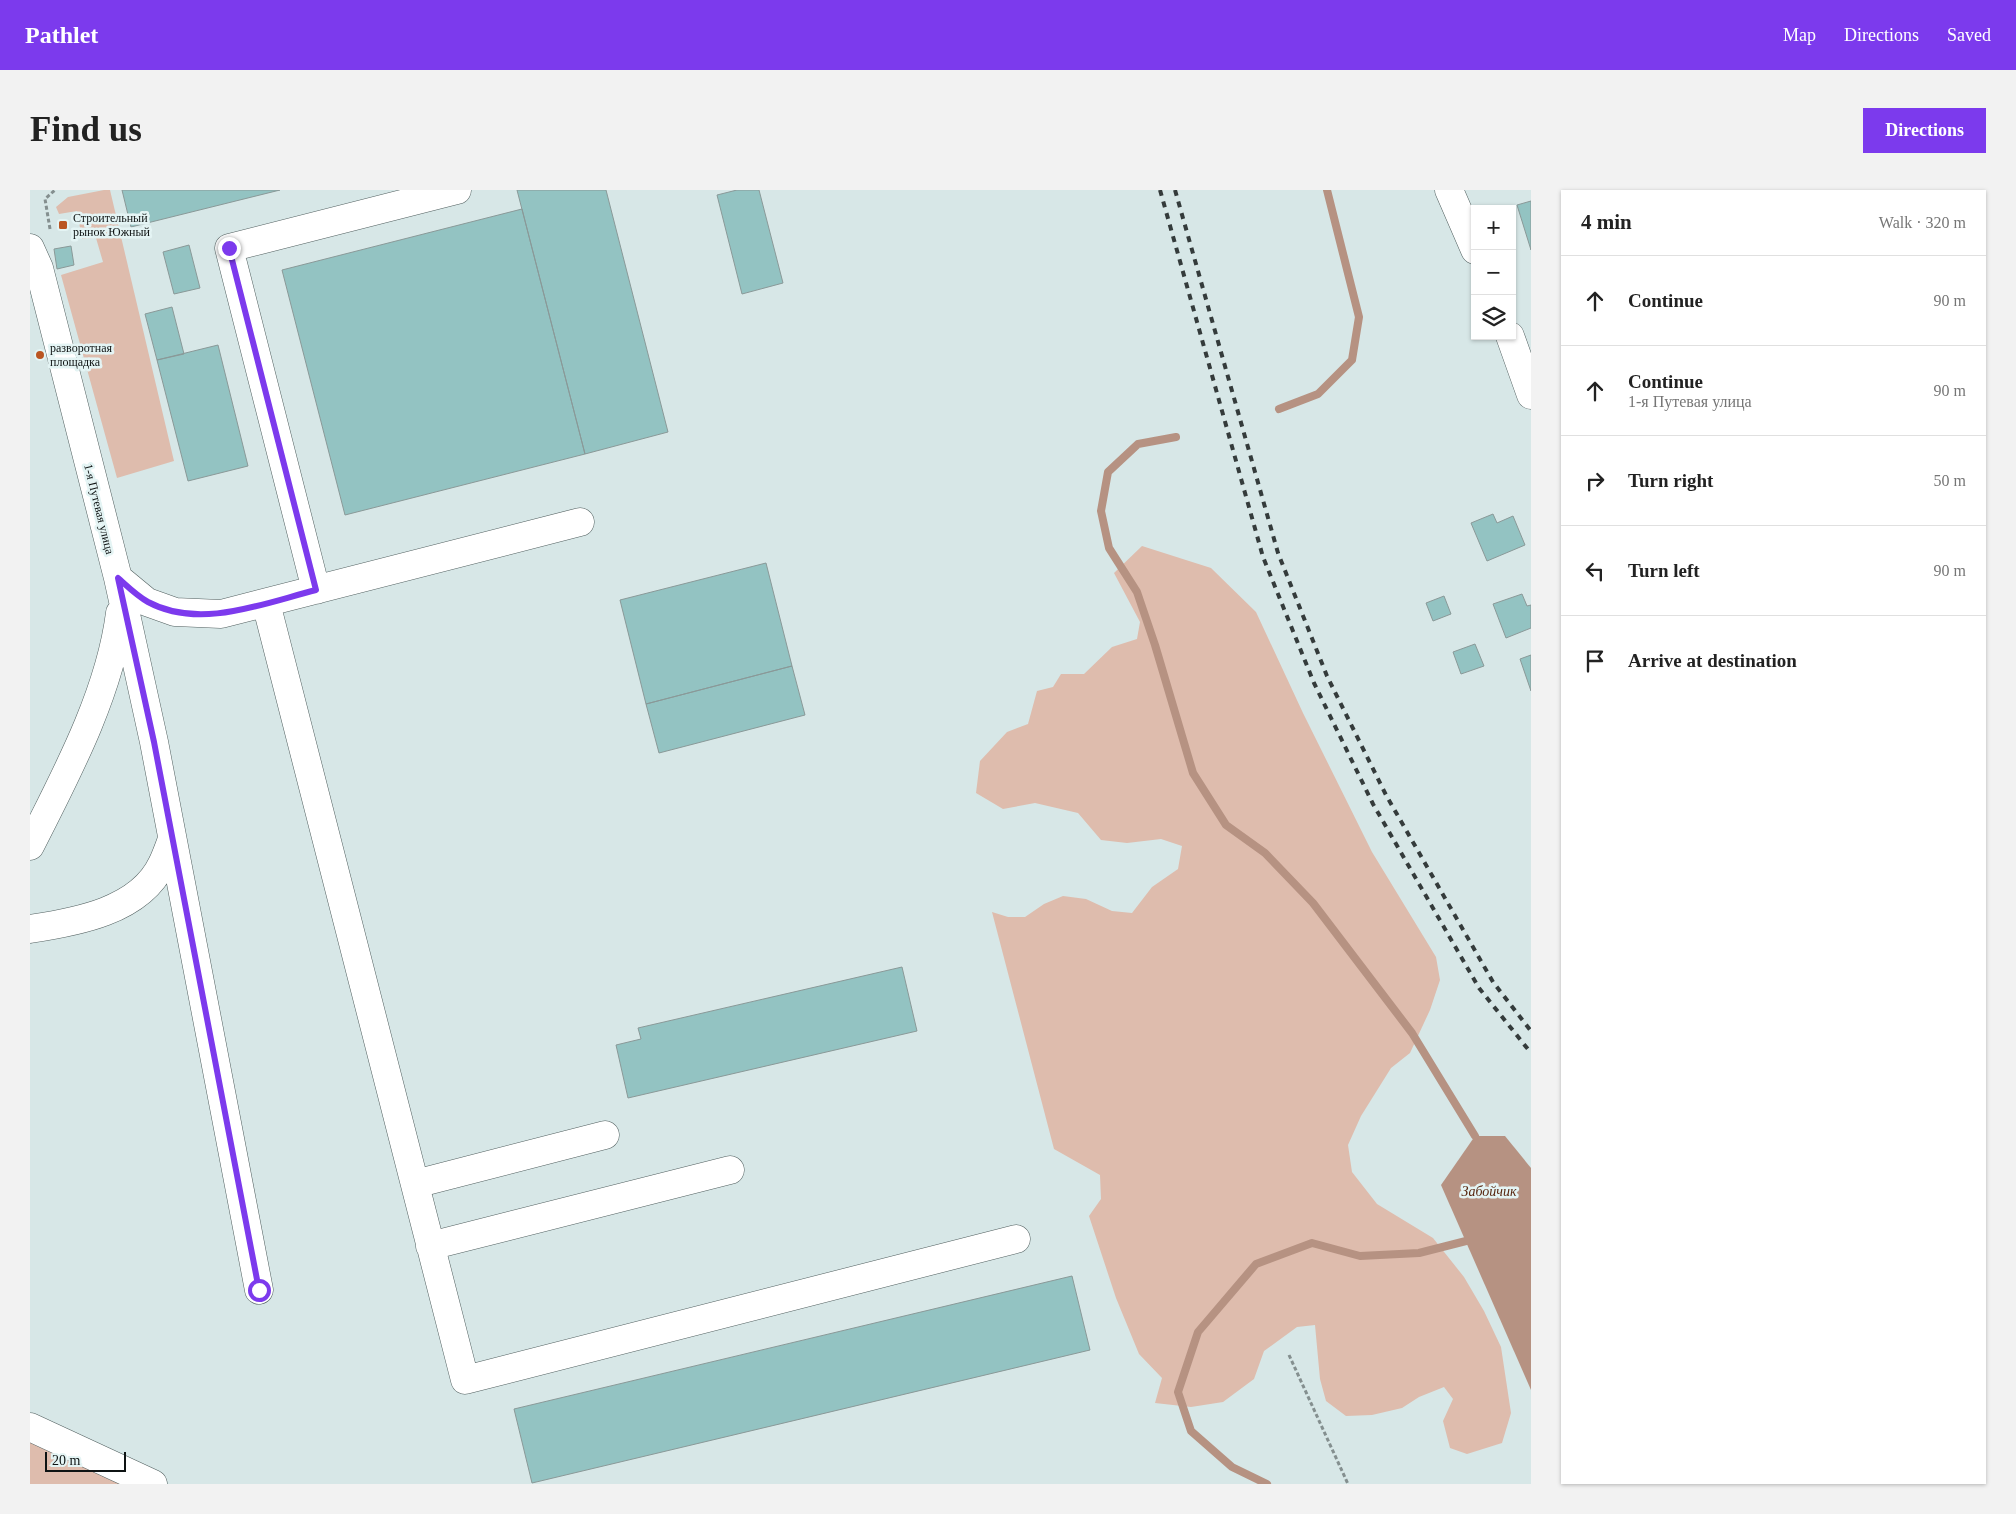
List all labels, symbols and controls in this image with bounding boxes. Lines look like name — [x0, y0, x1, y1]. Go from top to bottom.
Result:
text: Pathlet — [25, 22, 98, 48]
text: Map — [1783, 25, 1816, 45]
text: Directions — [1844, 25, 1919, 45]
text: Saved — [1947, 25, 1991, 45]
button: Directions — [1863, 108, 1986, 153]
text: Find us — [30, 110, 142, 149]
map controls — [1471, 205, 1516, 340]
button: + — [1471, 205, 1516, 250]
text: 4 min — [1581, 210, 1632, 234]
place label: Строительный рынок Южный — [73, 211, 151, 239]
text: Walk · 320 m — [1879, 214, 1966, 231]
marker: Строительный рынок Южный — [57, 219, 69, 231]
route end — [218, 237, 241, 260]
button: − — [1471, 250, 1516, 295]
icon: ahead — [1581, 287, 1609, 315]
text: Continue — [1628, 290, 1703, 311]
text: 90 m — [1934, 292, 1966, 309]
button: layers — [1471, 295, 1516, 340]
place label: разворотная площадка — [50, 341, 112, 369]
marker: разворотная площадка — [34, 349, 46, 361]
text: Continue — [1628, 371, 1703, 392]
icon: ahead — [1581, 377, 1609, 405]
text: 90 m — [1934, 382, 1966, 399]
text: 1-я Путевая улица — [1628, 393, 1752, 410]
street label: 1-я Путевая улица — [81, 462, 117, 556]
icon: right — [1581, 467, 1609, 495]
text: Turn right — [1628, 470, 1713, 491]
text: 50 m — [1934, 472, 1966, 489]
icon: left — [1581, 557, 1609, 585]
text: Turn left — [1628, 560, 1700, 581]
text: 90 m — [1934, 562, 1966, 579]
icon: arrive — [1581, 647, 1609, 675]
text: Arrive at destination — [1628, 650, 1797, 671]
water label: Забойчик — [1461, 1184, 1517, 1199]
route start — [248, 1279, 271, 1302]
scale bar — [45, 1449, 126, 1472]
text: 20 m — [52, 1453, 80, 1468]

